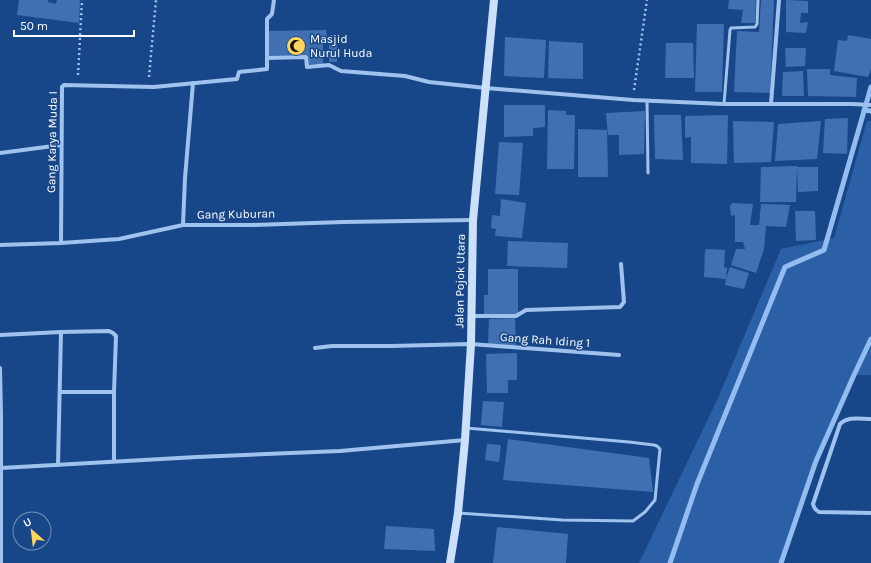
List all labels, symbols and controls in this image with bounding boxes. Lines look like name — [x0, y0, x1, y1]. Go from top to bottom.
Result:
scale bar — [14, 12, 134, 38]
text: 50 m — [20, 19, 48, 33]
place label: Masjid Nurul Huda — [310, 32, 372, 60]
mosque icon: Masjid Nurul Huda — [285, 35, 307, 57]
street label: Gang Karya Muda I — [44, 91, 60, 193]
street label: Gang Kuburan — [197, 206, 275, 222]
street label: Jalan Pojok Utara — [452, 234, 468, 328]
street label: Gang Rah Iding 1 — [500, 330, 590, 350]
north arrow — [12, 511, 52, 551]
text: U — [21, 515, 34, 530]

